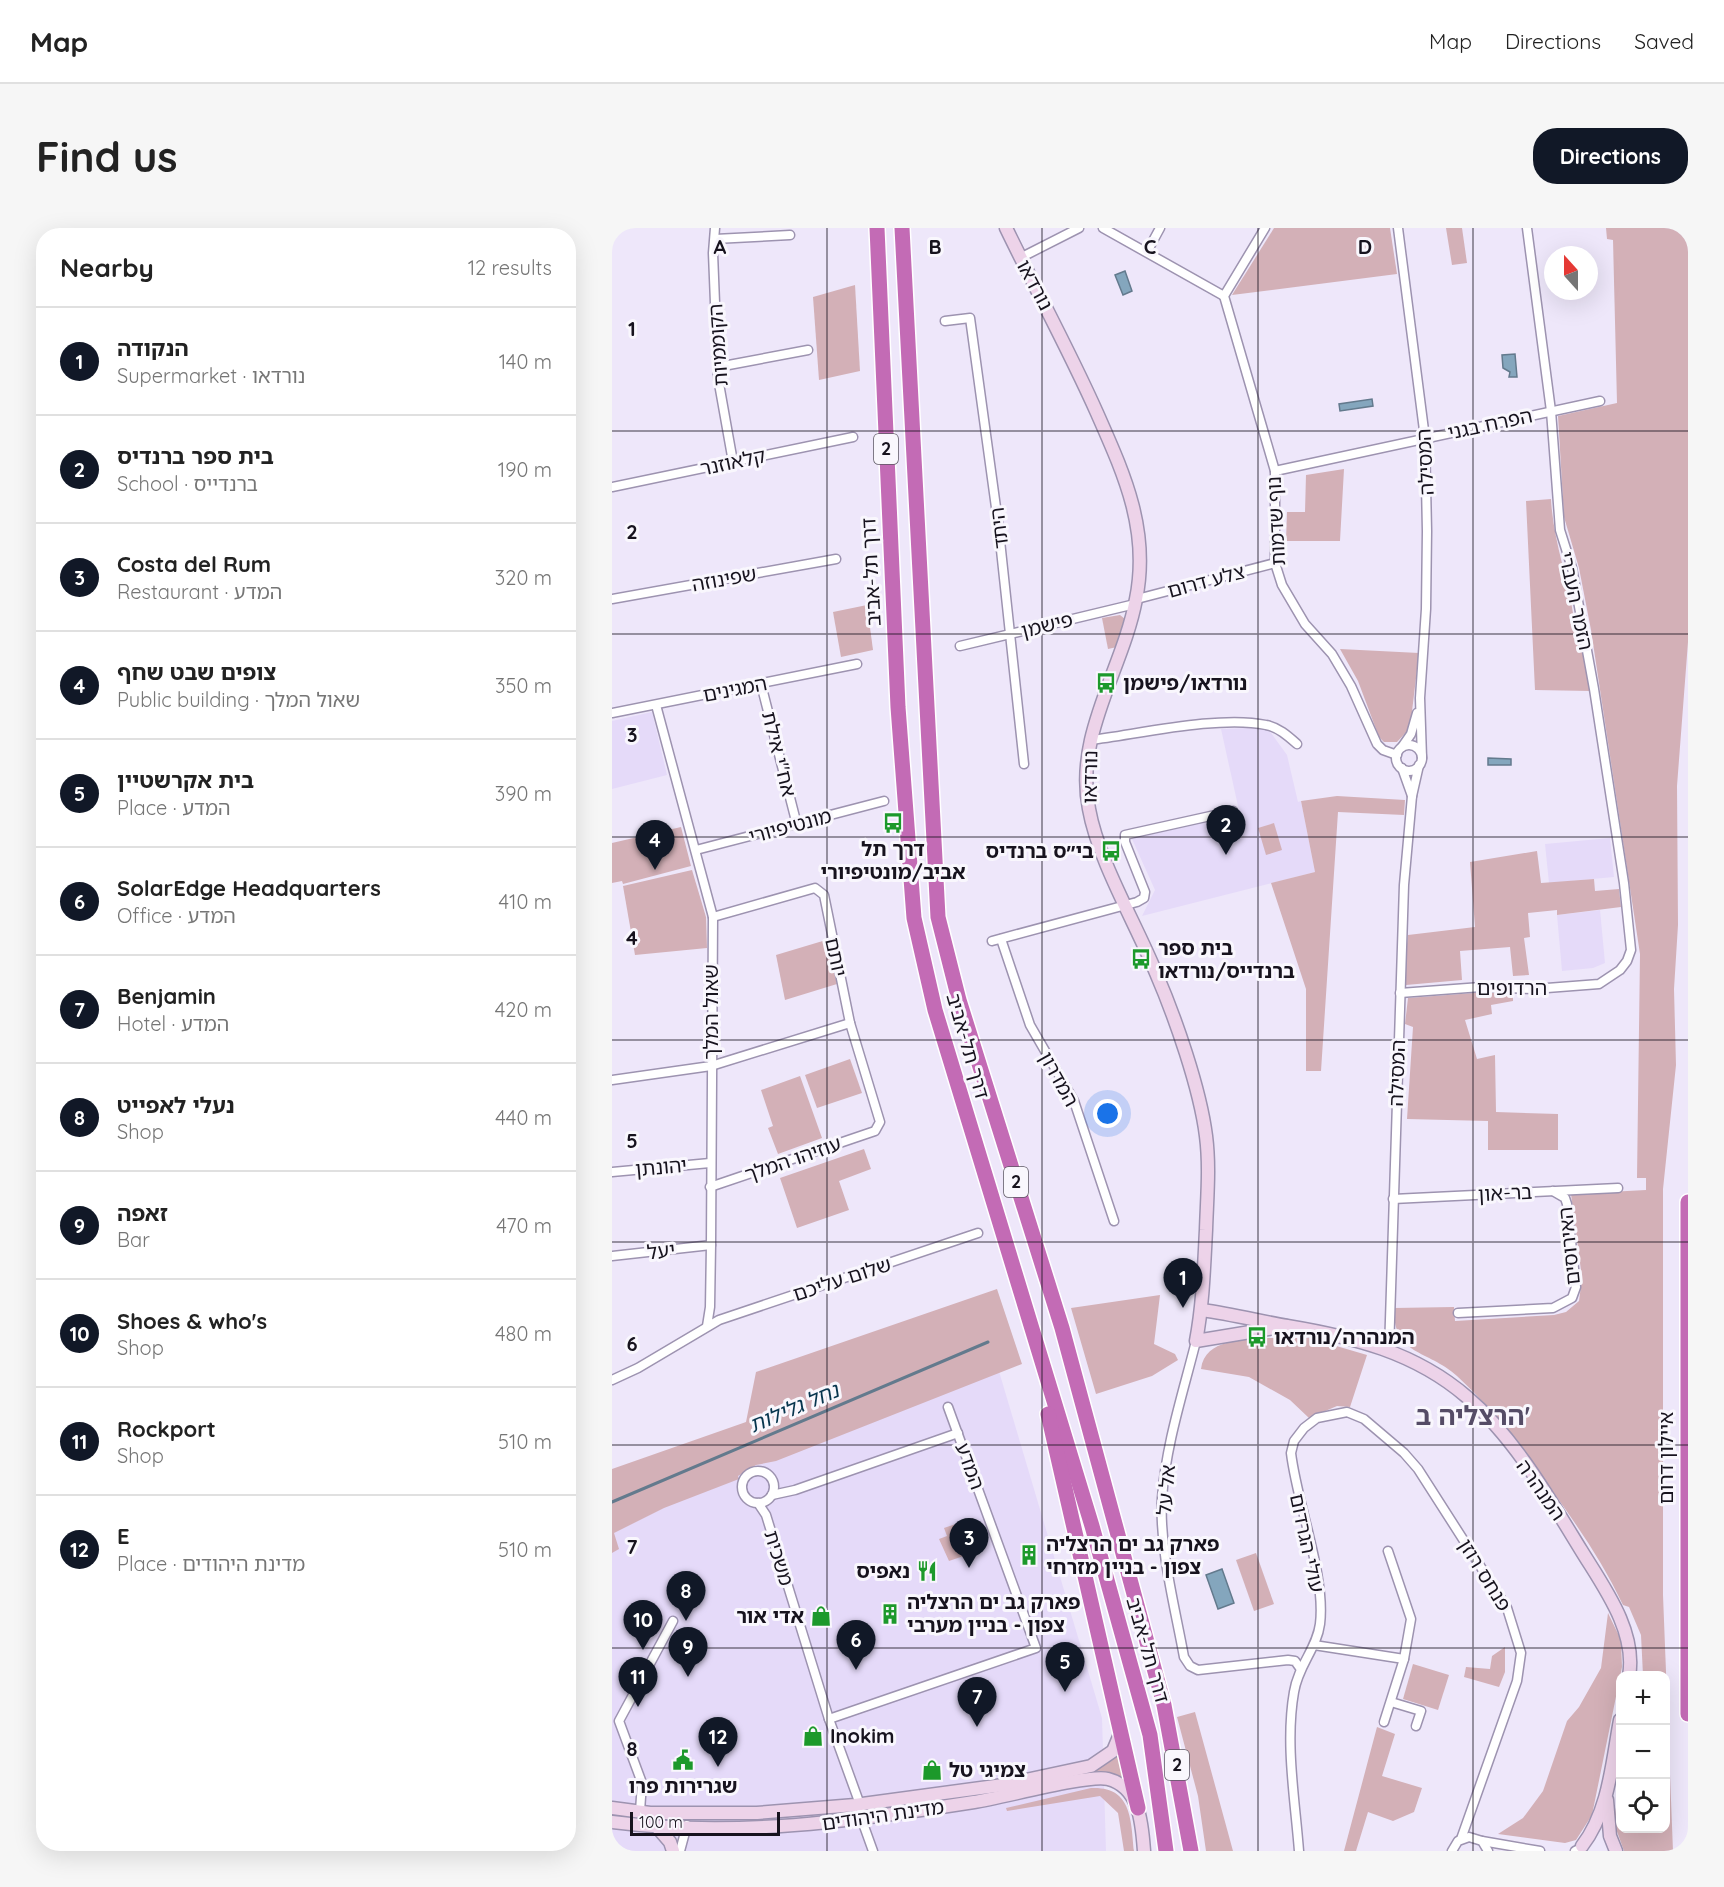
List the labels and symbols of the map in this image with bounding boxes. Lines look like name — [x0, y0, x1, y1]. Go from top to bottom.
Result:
text: A — [714, 234, 727, 259]
text: B — [928, 234, 942, 259]
text: C — [1144, 234, 1157, 259]
text: D — [1358, 234, 1372, 259]
north arrow — [1544, 246, 1598, 300]
street label: נורדאו — [1012, 255, 1059, 314]
street label: הקוממיות — [702, 303, 733, 387]
text: 1 — [628, 316, 636, 341]
street label: הפרח בגני — [1445, 402, 1534, 445]
street label: המסילה — [1410, 428, 1439, 496]
road number: 2 — [874, 434, 898, 464]
street label: קלאוזנר — [698, 442, 768, 481]
street label: נוף שדמות — [1261, 476, 1290, 566]
street label: היתד — [984, 506, 1013, 550]
street label: דרך תל-אביב — [855, 517, 886, 627]
text: 2 — [626, 519, 638, 544]
street label: הזמר העברי — [1554, 549, 1599, 652]
street label: צלע דרום — [1164, 558, 1247, 603]
street label: שפינוזה — [690, 561, 758, 596]
street label: פישמן — [1018, 606, 1075, 643]
street label: המגינים — [701, 670, 769, 707]
place label: נורדאו/פישמן — [1123, 670, 1247, 695]
bus stop icon: נורדאו/פישמן — [1094, 671, 1118, 695]
street label: אח''י אילת — [757, 709, 802, 799]
text: 3 — [627, 722, 637, 747]
street label: נורדאו — [1077, 750, 1102, 804]
street label: מונטיפיורי — [746, 802, 834, 849]
pin: 2 — [1206, 806, 1246, 855]
bus stop icon: דרך תל אביב/מונטיפיורי — [881, 811, 905, 835]
pin: 4 — [636, 820, 675, 870]
place label: דרך תל אביב/מונטיפיורי — [820, 836, 966, 884]
place label: בי״ס ברנדיס — [985, 838, 1094, 863]
bus stop icon: בי״ס ברנדיס — [1099, 839, 1123, 863]
text: 4 — [626, 925, 638, 950]
street label: יותם — [820, 935, 853, 979]
place label: בית ספר ברנדייס/נורדאו — [1158, 935, 1295, 983]
bus stop icon: בית ספר ברנדייס/נורדאו — [1129, 947, 1153, 971]
street label: שאול המלך — [698, 964, 723, 1060]
street label: הרדופים — [1477, 975, 1547, 1000]
street label: דרך תל-אביב — [941, 990, 996, 1102]
street label: המסילה — [1383, 1039, 1410, 1107]
street label: המדרון — [1034, 1047, 1085, 1111]
your location — [1093, 1099, 1122, 1128]
text: 5 — [626, 1128, 638, 1153]
street label: עוזיהו המלך — [741, 1130, 844, 1187]
street label: יהונתן — [634, 1152, 688, 1181]
road number: 2 — [1004, 1167, 1028, 1197]
street label: בר-און — [1477, 1179, 1533, 1206]
street label: האירוסים — [1552, 1206, 1585, 1286]
street label: יעל — [646, 1237, 676, 1264]
street label: שלום עליכם — [789, 1251, 894, 1306]
pin: 1 — [1164, 1258, 1202, 1308]
place label: המנהרה/נורדאו — [1274, 1324, 1415, 1349]
bus stop icon: המנהרה/נורדאו — [1245, 1325, 1269, 1349]
text: 6 — [626, 1331, 638, 1356]
water label: נחל גלילות — [745, 1376, 844, 1438]
district label: הרצליה ב' — [1416, 1399, 1530, 1432]
street label: איילון דרום — [1653, 1412, 1678, 1504]
street label: המדע — [950, 1439, 991, 1493]
street label: המנהרה — [1511, 1454, 1571, 1525]
street label: אל על — [1151, 1464, 1180, 1516]
street label: עולי הגרדום — [1285, 1491, 1330, 1595]
pin: 3 — [950, 1518, 988, 1568]
street label: משכית — [759, 1527, 800, 1589]
place label: פארק גב ים הרצליה צפון - בניין מזרחי — [1046, 1531, 1220, 1579]
text: 7 — [627, 1534, 638, 1559]
street label: פנחס רוזן — [1453, 1534, 1517, 1616]
building icon: פארק גב ים הרצליה צפון - בניין מזרחי — [1017, 1543, 1041, 1567]
place label: נאפיס — [856, 1558, 910, 1583]
restaurant icon: נאפיס — [915, 1559, 939, 1583]
pin: 8 — [666, 1572, 706, 1621]
place label: פארק גב ים הרצליה צפון - בניין מערבי — [907, 1589, 1081, 1637]
street label: דרך תל-אביב — [1121, 1594, 1176, 1706]
pin: 10 — [624, 1600, 663, 1650]
building icon: פארק גב ים הרצליה צפון - בניין מערבי — [878, 1602, 902, 1626]
place label: אדי אור — [736, 1603, 804, 1628]
shop icon: אדי אור — [809, 1604, 833, 1628]
pin: 6 — [836, 1620, 876, 1670]
pin: 9 — [668, 1628, 708, 1677]
pin: 5 — [1046, 1642, 1084, 1692]
pin: 11 — [618, 1658, 658, 1707]
pin: 7 — [958, 1678, 997, 1727]
pin: 12 — [698, 1718, 738, 1767]
place label: Inokim — [830, 1723, 894, 1748]
shop icon: Inokim — [801, 1724, 825, 1748]
text: 8 — [627, 1736, 638, 1761]
public building icon: שגרירות פרו — [671, 1748, 695, 1772]
road number: 2 — [1165, 1750, 1189, 1780]
place label: צמיגי טל — [949, 1757, 1026, 1782]
shop icon: צמיגי טל — [920, 1758, 944, 1782]
place label: שגרירות פרו — [629, 1773, 737, 1798]
street label: מדינת היהודים — [820, 1794, 946, 1835]
scale bar — [630, 1809, 780, 1836]

